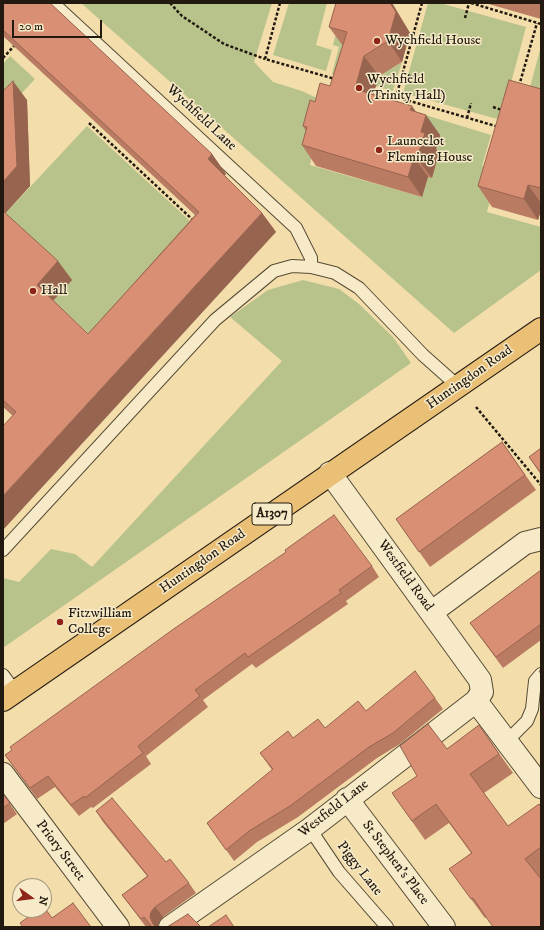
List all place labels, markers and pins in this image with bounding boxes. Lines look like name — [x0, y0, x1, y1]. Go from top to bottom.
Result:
place label: Wychfield House — [385, 33, 481, 49]
marker: Wychfield House — [372, 36, 382, 46]
place label: Wychfield (Trinity Hall) — [367, 72, 446, 104]
marker: Wychfield (Trinity Hall) — [354, 83, 364, 93]
place label: Launcelot Fleming House — [387, 134, 472, 166]
marker: Launcelot Fleming House — [374, 145, 384, 155]
place label: Hall — [41, 283, 67, 299]
marker: Hall — [28, 286, 38, 296]
place label: Fitzwilliam College — [68, 606, 132, 638]
marker: Fitzwilliam College — [55, 617, 65, 627]

